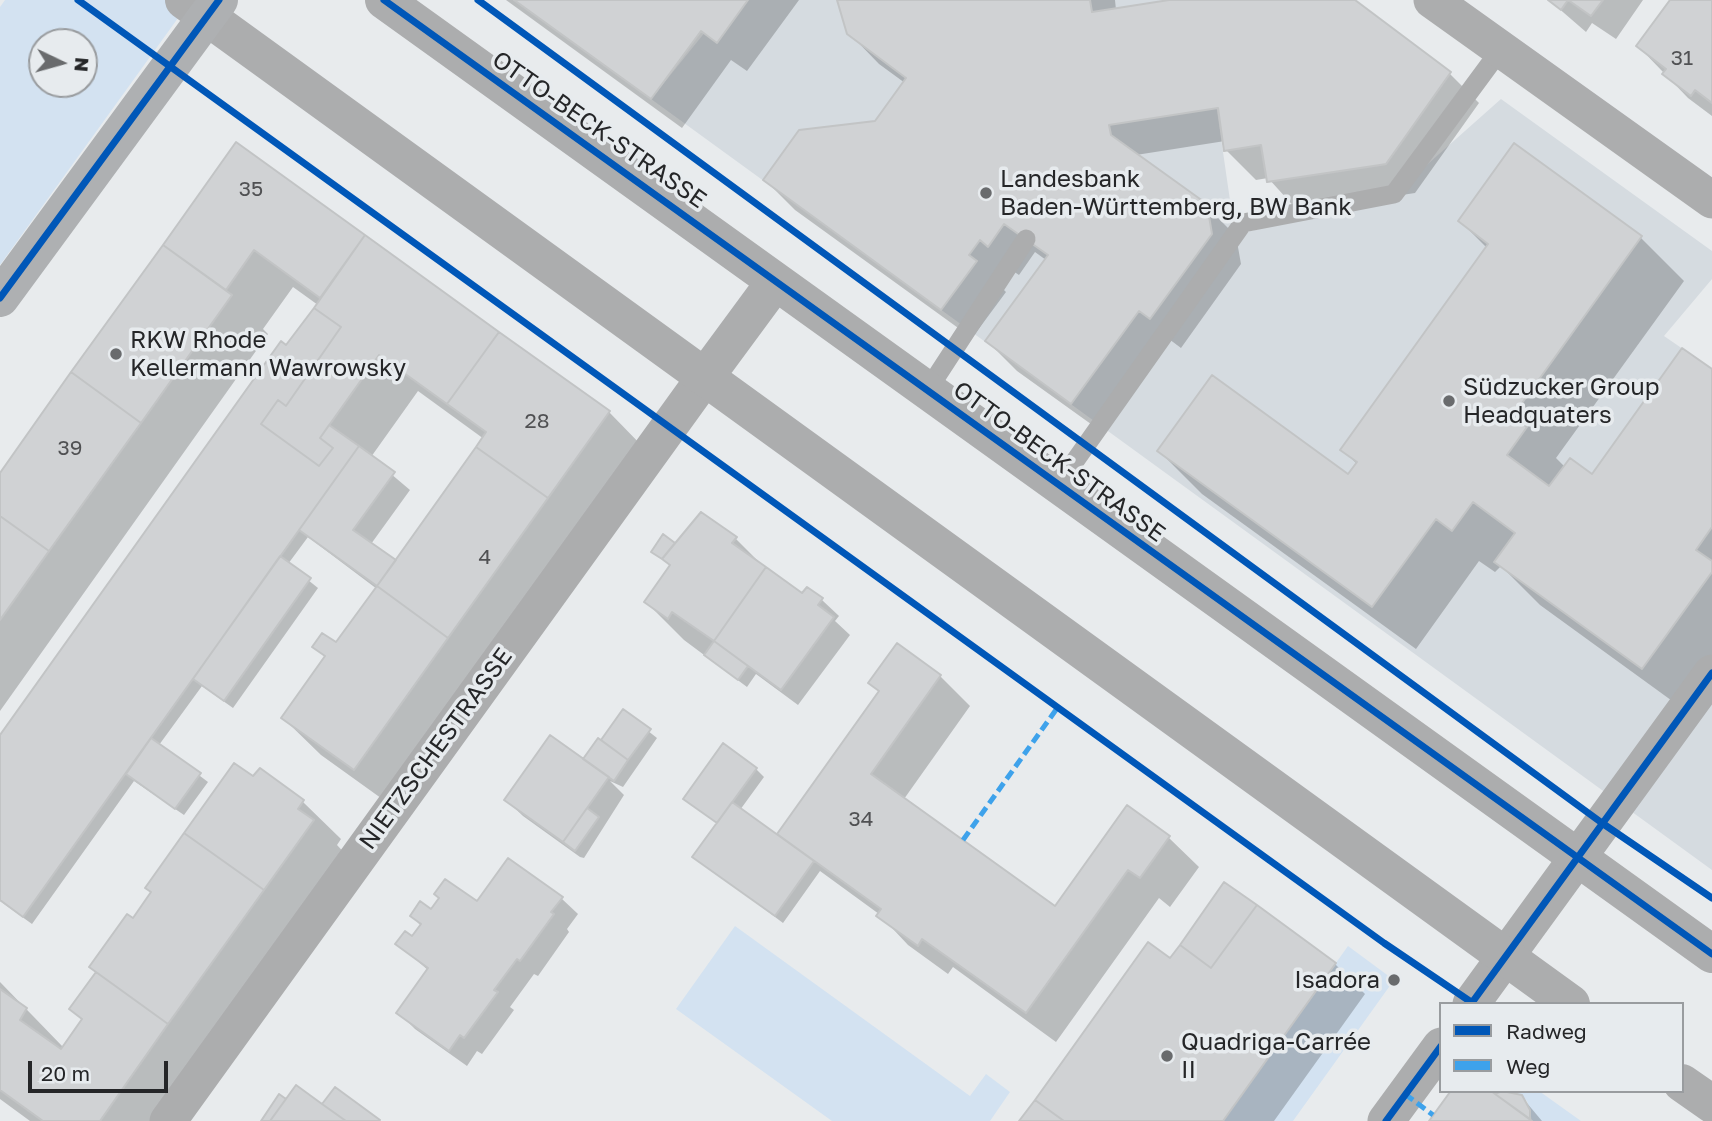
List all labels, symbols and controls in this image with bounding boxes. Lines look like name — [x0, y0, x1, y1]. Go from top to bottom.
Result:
north arrow — [28, 28, 98, 98]
street label: OTTO-BECK-STRASSE — [486, 45, 712, 215]
house number: 31 — [1671, 45, 1693, 71]
text: N — [70, 56, 95, 73]
place label: Landesbank Baden-Württemberg, BW Bank — [1000, 165, 1352, 221]
house number: 35 — [239, 176, 263, 202]
marker: Landesbank Baden-Württemberg, BW Bank — [978, 185, 994, 201]
place label: RKW Rhode Kellermann Wawrowsky — [130, 326, 406, 382]
marker: RKW Rhode Kellermann Wawrowsky — [108, 346, 124, 362]
place label: Südzucker Group Headquaters — [1463, 373, 1660, 429]
street label: OTTO-BECK-STRASSE — [948, 376, 1170, 548]
marker: Südzucker Group Headquaters — [1441, 393, 1457, 409]
house number: 28 — [525, 408, 549, 434]
house number: 39 — [58, 435, 82, 461]
house number: 4 — [479, 544, 491, 570]
street label: NIETZSCHESTRASSE — [353, 643, 519, 855]
house number: 34 — [848, 806, 874, 832]
place label: Isadora — [1294, 966, 1380, 994]
marker: Isadora — [1386, 972, 1402, 988]
legend — [1439, 1002, 1684, 1093]
text: Radweg — [1506, 1018, 1587, 1044]
place label: Quadriga-Carrée II — [1181, 1028, 1371, 1084]
scale bar — [32, 1048, 172, 1092]
marker: Quadriga-Carrée II — [1159, 1048, 1175, 1064]
text: Weg — [1506, 1053, 1550, 1079]
text: 20 m — [41, 1060, 90, 1086]

